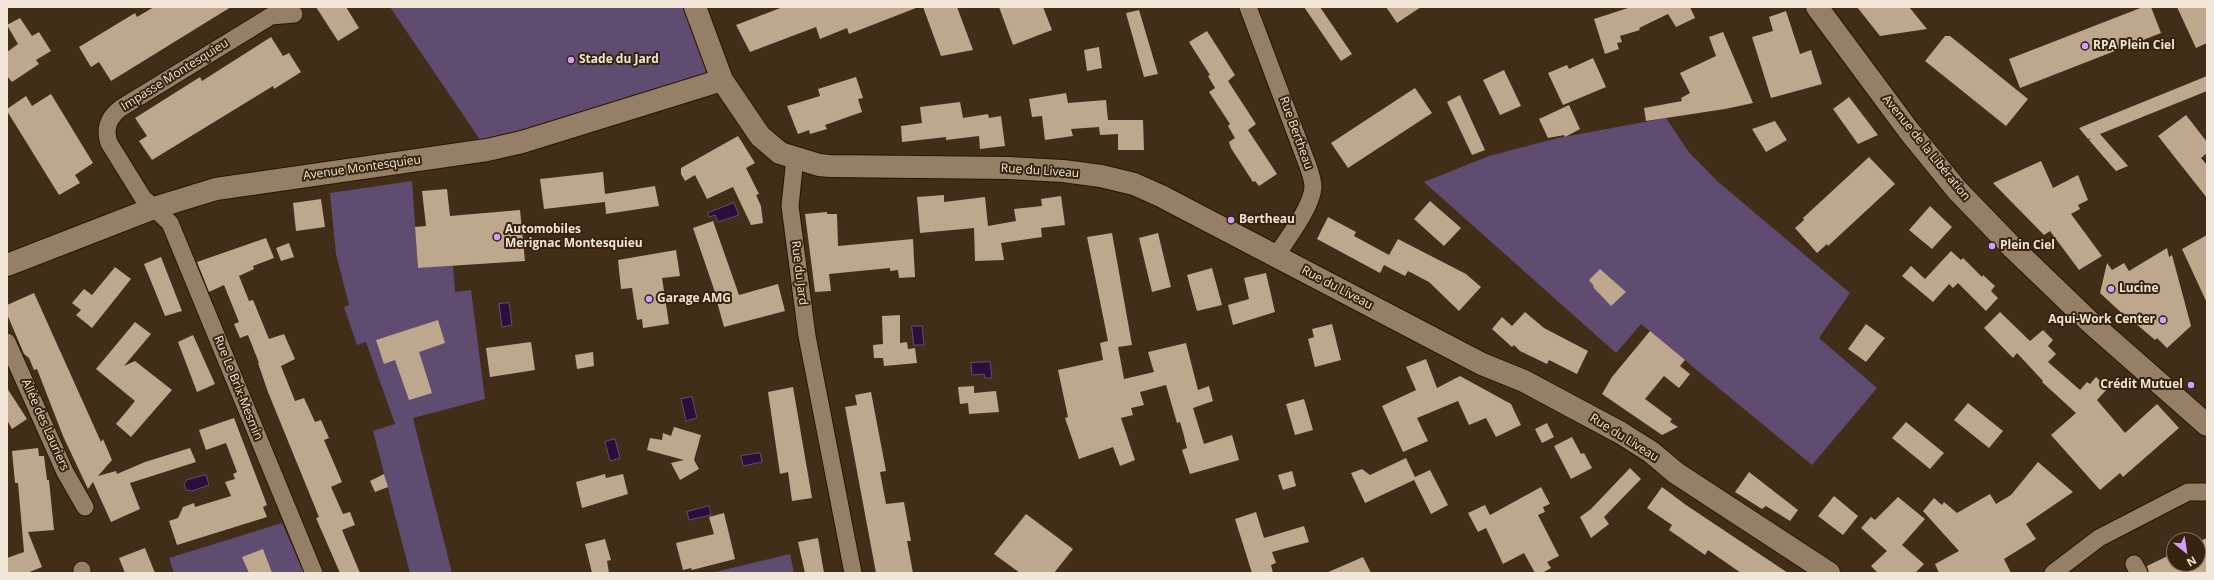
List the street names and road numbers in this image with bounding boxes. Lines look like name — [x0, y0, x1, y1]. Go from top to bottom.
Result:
street label: Impasse Montesquieu — [119, 36, 231, 114]
street label: Avenue de la Libération — [1879, 92, 1973, 204]
street label: Rue Bertheau — [1276, 95, 1316, 171]
street label: Avenue Montesquieu — [302, 153, 422, 183]
street label: Rue du Liveau — [1000, 161, 1080, 181]
street label: Rue du Jard — [788, 240, 810, 306]
street label: Rue du Liveau — [1299, 263, 1375, 313]
street label: Rue Le Brix-Mesmin — [210, 334, 266, 442]
street label: Allée des Lauriers — [18, 377, 72, 473]
street label: Rue du Liveau — [1587, 411, 1661, 465]

